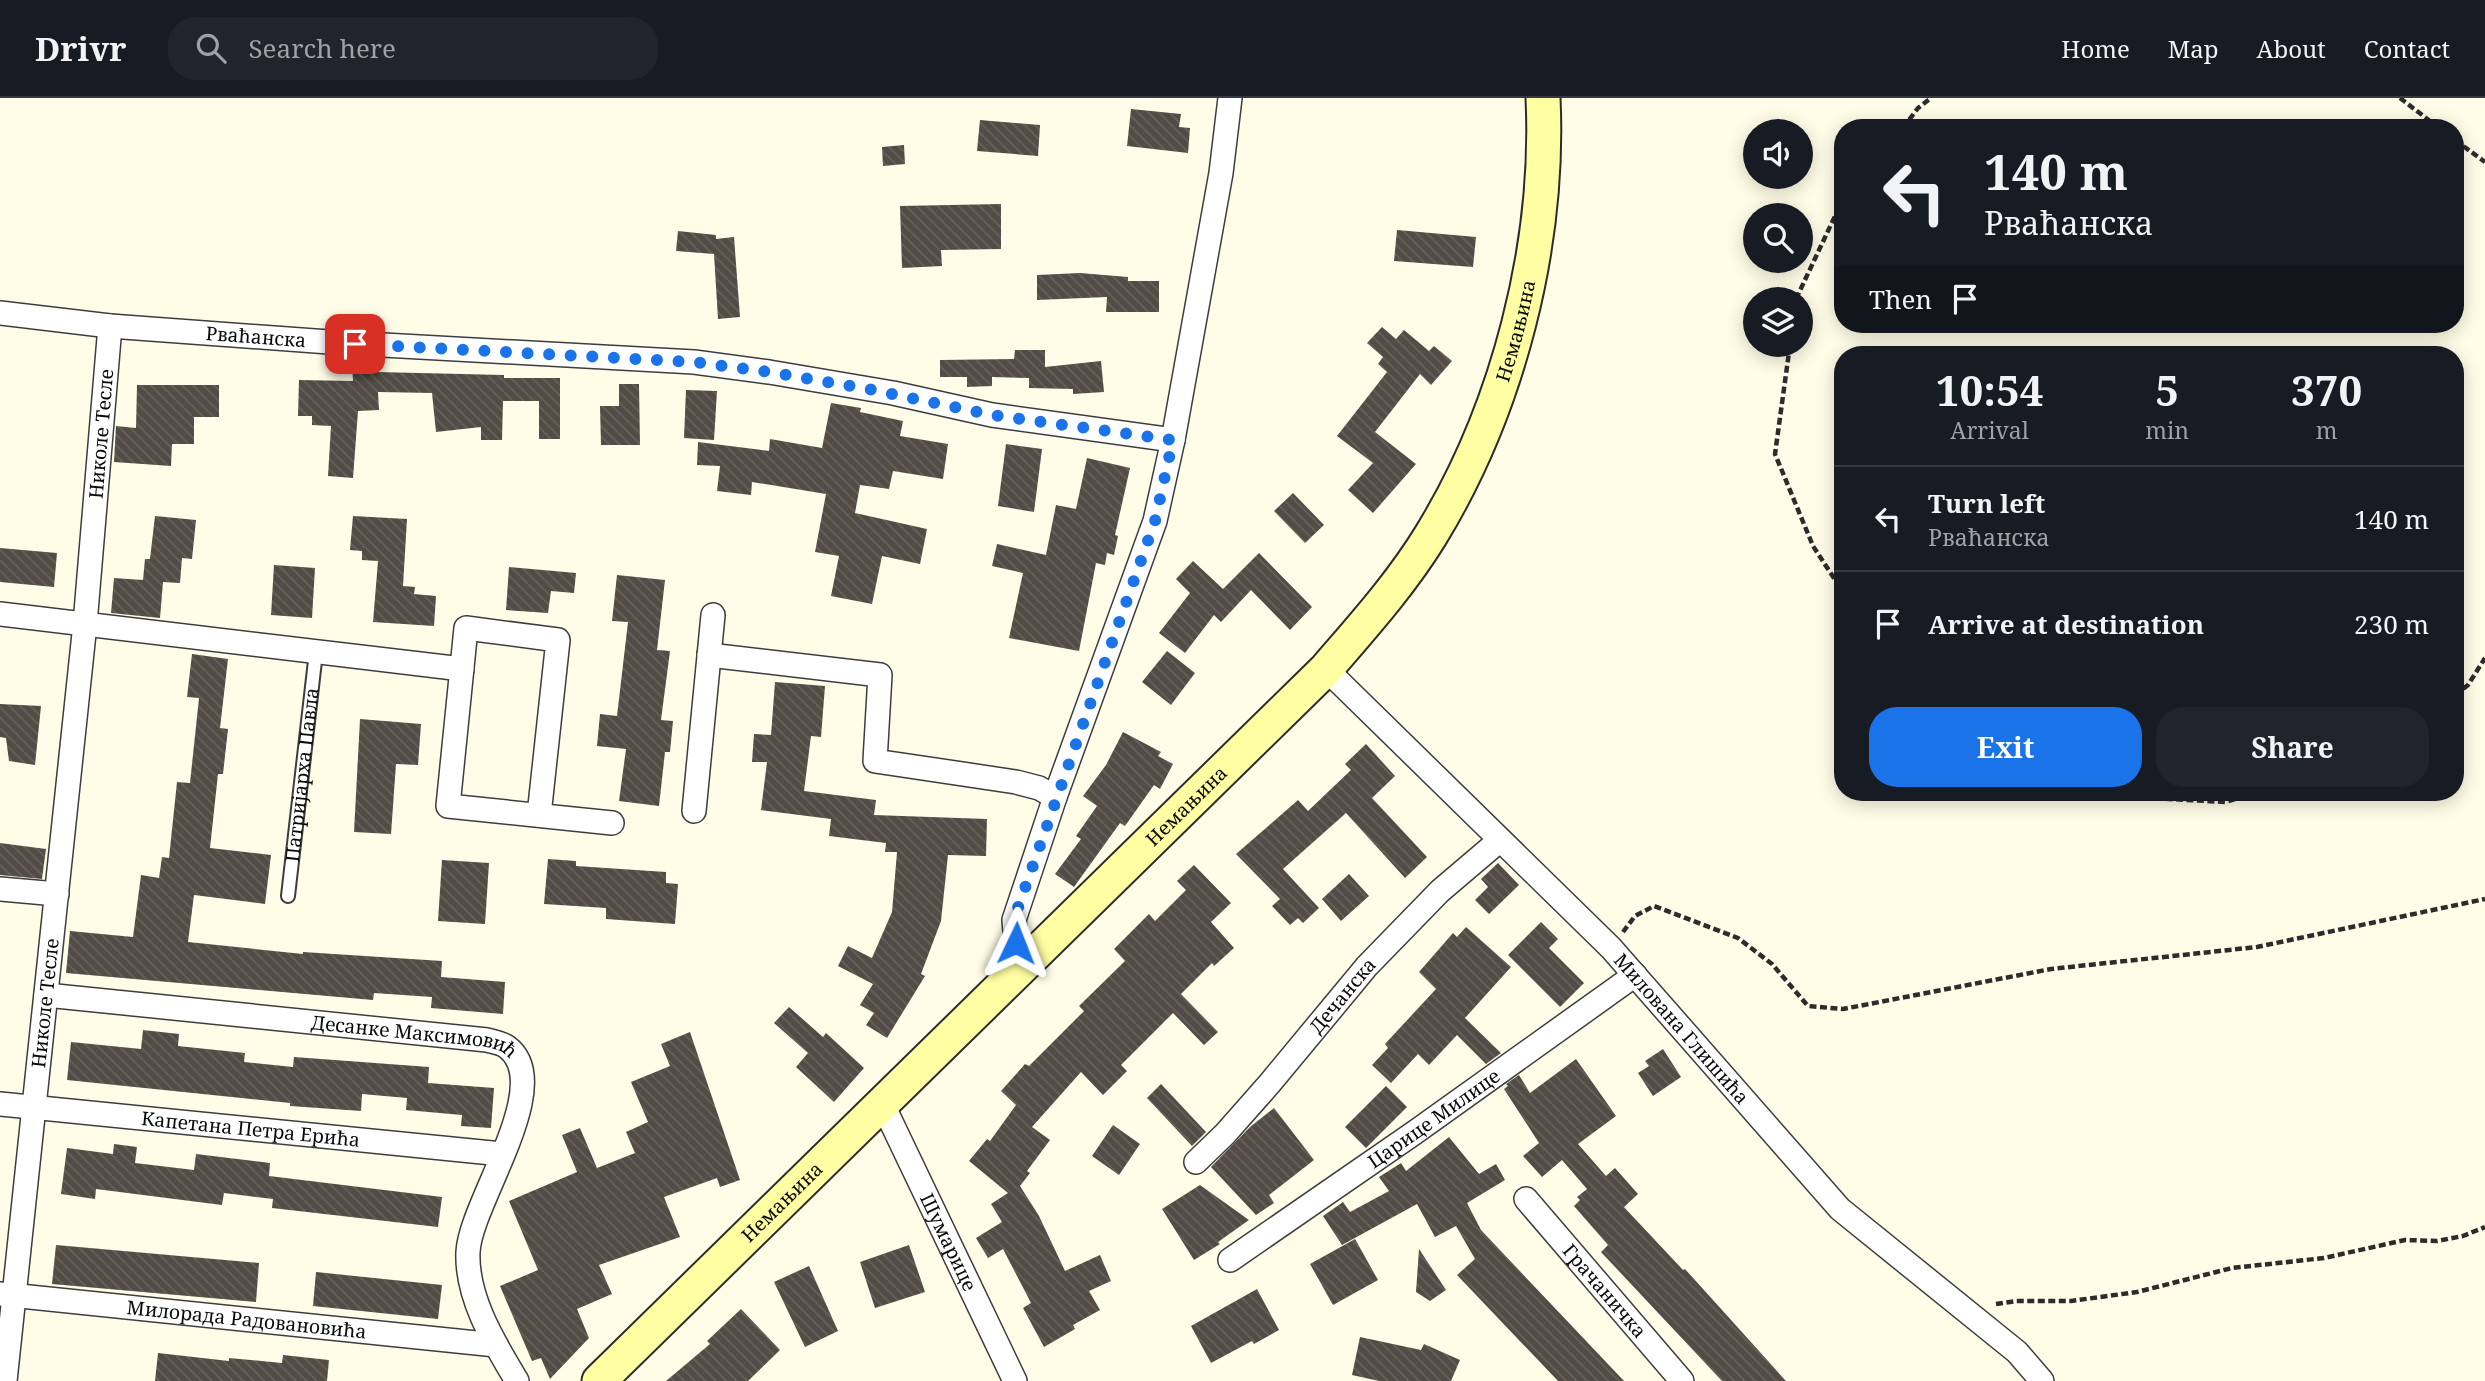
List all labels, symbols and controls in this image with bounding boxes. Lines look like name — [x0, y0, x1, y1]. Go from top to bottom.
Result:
search box — [168, 17, 658, 80]
text: Drivr — [35, 26, 126, 71]
icon: search — [192, 29, 230, 67]
text: Search here — [248, 30, 396, 66]
text: Home — [2061, 32, 2130, 65]
text: Map — [2168, 32, 2219, 65]
text: About — [2257, 32, 2326, 65]
text: Contact — [2364, 32, 2450, 65]
map controls — [1743, 119, 1813, 357]
button: sound — [1743, 119, 1813, 189]
text: 140 m — [1984, 138, 2128, 204]
icon: left — [1869, 147, 1960, 238]
text: Рваћанска — [1984, 201, 2153, 244]
button: search — [1743, 203, 1813, 273]
street label: Немањина — [1490, 278, 1541, 385]
icon: arrive — [1946, 280, 1984, 318]
text: Then — [1869, 281, 1932, 317]
button: layers — [1743, 287, 1813, 357]
pin — [325, 314, 385, 374]
street label: Рваћанска — [205, 320, 307, 353]
icon: arrive — [336, 325, 374, 363]
text: 10:54 — [1936, 361, 2043, 418]
text: 5 — [2155, 361, 2179, 418]
text: 370 — [2291, 361, 2362, 418]
street label: Николе Тесле — [83, 368, 119, 500]
text: Arrival — [1950, 414, 2029, 446]
text: min — [2145, 414, 2189, 446]
text: m — [2316, 414, 2337, 446]
text: Turn left — [1928, 485, 2045, 521]
icon: left — [1869, 500, 1907, 538]
text: 140 m — [2354, 501, 2429, 537]
text: Рваћанска — [1928, 521, 2050, 553]
icon: arrive — [1869, 605, 1907, 643]
text: Arrive at destination — [1928, 606, 2204, 642]
text: 230 m — [2354, 606, 2429, 642]
street label: Патријарха Павла — [279, 686, 325, 863]
button: Exit — [1869, 707, 2142, 787]
button: Share — [2156, 707, 2429, 787]
street label: Немањина — [1140, 760, 1233, 852]
position arrow — [979, 906, 1053, 980]
street label: Николе Тесле — [25, 937, 65, 1069]
street label: Милована Глишића — [1608, 948, 1755, 1110]
street label: Дечанска — [1303, 952, 1381, 1039]
street label: Десанке Максимовић — [310, 1009, 524, 1064]
street label: Царице Милице — [1362, 1063, 1505, 1174]
street label: Капетана Петра Ерића — [140, 1105, 361, 1153]
street label: Немањина — [736, 1156, 828, 1248]
street label: Шумарице — [914, 1189, 983, 1295]
street label: Грачаничка — [1557, 1238, 1652, 1343]
street label: Милорада Радовановића — [125, 1294, 368, 1345]

